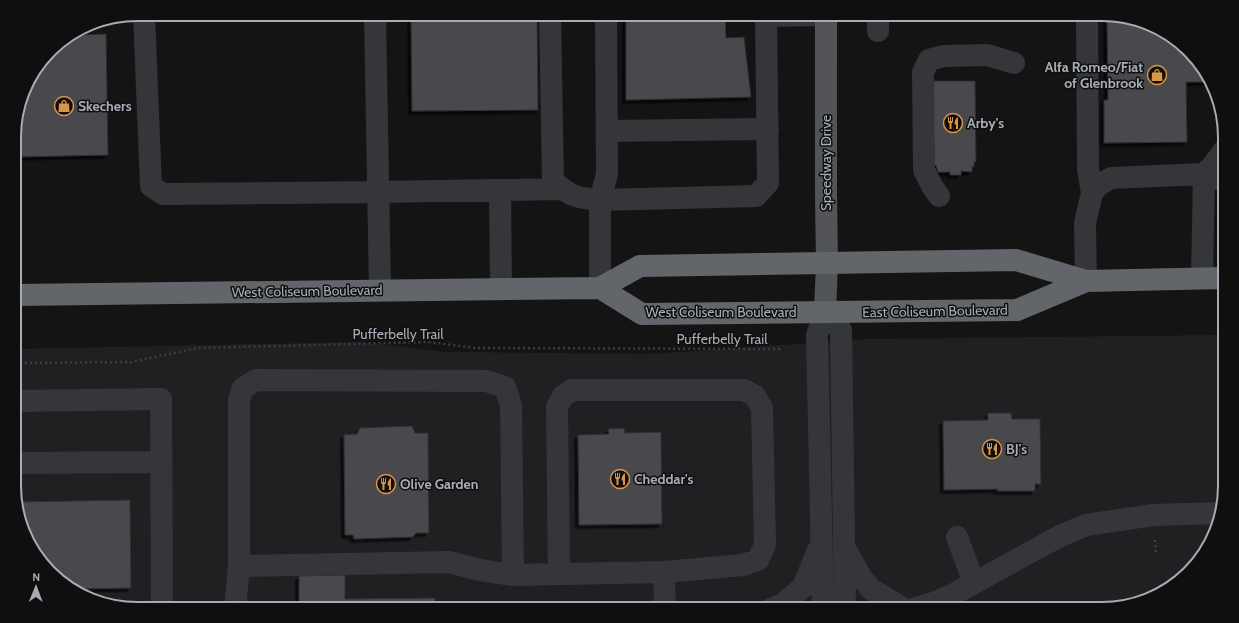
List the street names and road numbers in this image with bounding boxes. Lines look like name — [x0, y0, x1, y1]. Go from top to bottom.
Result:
street label: Speedway Drive — [817, 115, 835, 211]
street label: West Coliseum Boulevard — [231, 281, 383, 301]
street label: East Coliseum Boulevard — [862, 301, 1008, 321]
street label: West Coliseum Boulevard — [646, 303, 796, 321]
street label: Pufferbelly Trail — [352, 325, 444, 343]
street label: Pufferbelly Trail — [676, 330, 768, 348]

